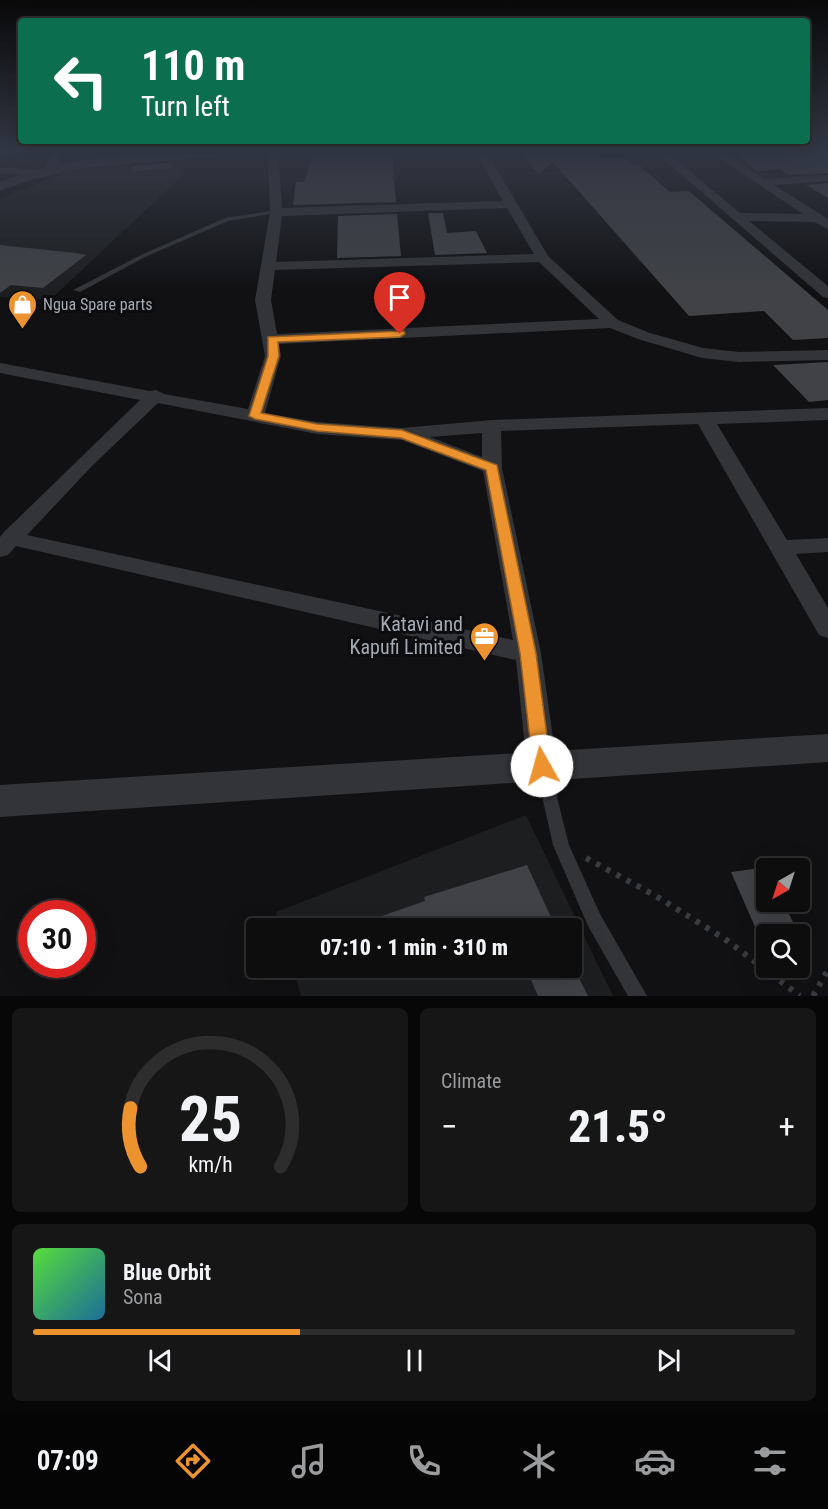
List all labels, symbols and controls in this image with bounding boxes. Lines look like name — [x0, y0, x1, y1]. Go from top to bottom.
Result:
text: 110 m — [141, 41, 246, 90]
icon: left — [42, 42, 120, 120]
text: Turn left — [141, 91, 230, 123]
pin — [374, 272, 425, 334]
icon: arrive — [383, 281, 416, 314]
shop icon: Ngua Spare parts — [6, 288, 38, 330]
place label: Ngua Spare parts — [43, 295, 152, 314]
place label: Katavi and Kapufi Limited — [350, 612, 463, 659]
office icon: Katavi and Kapufi Limited — [468, 620, 500, 662]
position arrow — [510, 734, 574, 798]
north arrow — [756, 858, 810, 912]
map controls — [756, 858, 810, 978]
speed limit sign: 30 — [18, 900, 96, 978]
button: search — [756, 924, 810, 978]
text: 07:10 · 1 min · 310 m — [320, 935, 508, 960]
text: Climate — [441, 1069, 501, 1093]
text: 25 — [178, 1083, 242, 1156]
text: 21.5° — [568, 1100, 668, 1153]
text: − — [441, 1107, 458, 1146]
text: + — [779, 1107, 795, 1146]
text: km/h — [188, 1152, 232, 1177]
text: Blue Orbit — [123, 1260, 211, 1285]
text: Sona — [123, 1285, 163, 1309]
icon: previous — [144, 1344, 177, 1377]
icon: pause — [398, 1344, 431, 1377]
icon: next — [652, 1344, 685, 1377]
icon: directions — [172, 1440, 214, 1482]
icon: music — [288, 1440, 330, 1482]
icon: phone — [403, 1440, 445, 1482]
icon: climate — [518, 1440, 560, 1482]
icon: car — [634, 1440, 676, 1482]
icon: filters — [749, 1440, 791, 1482]
text: 07:09 — [37, 1445, 99, 1477]

